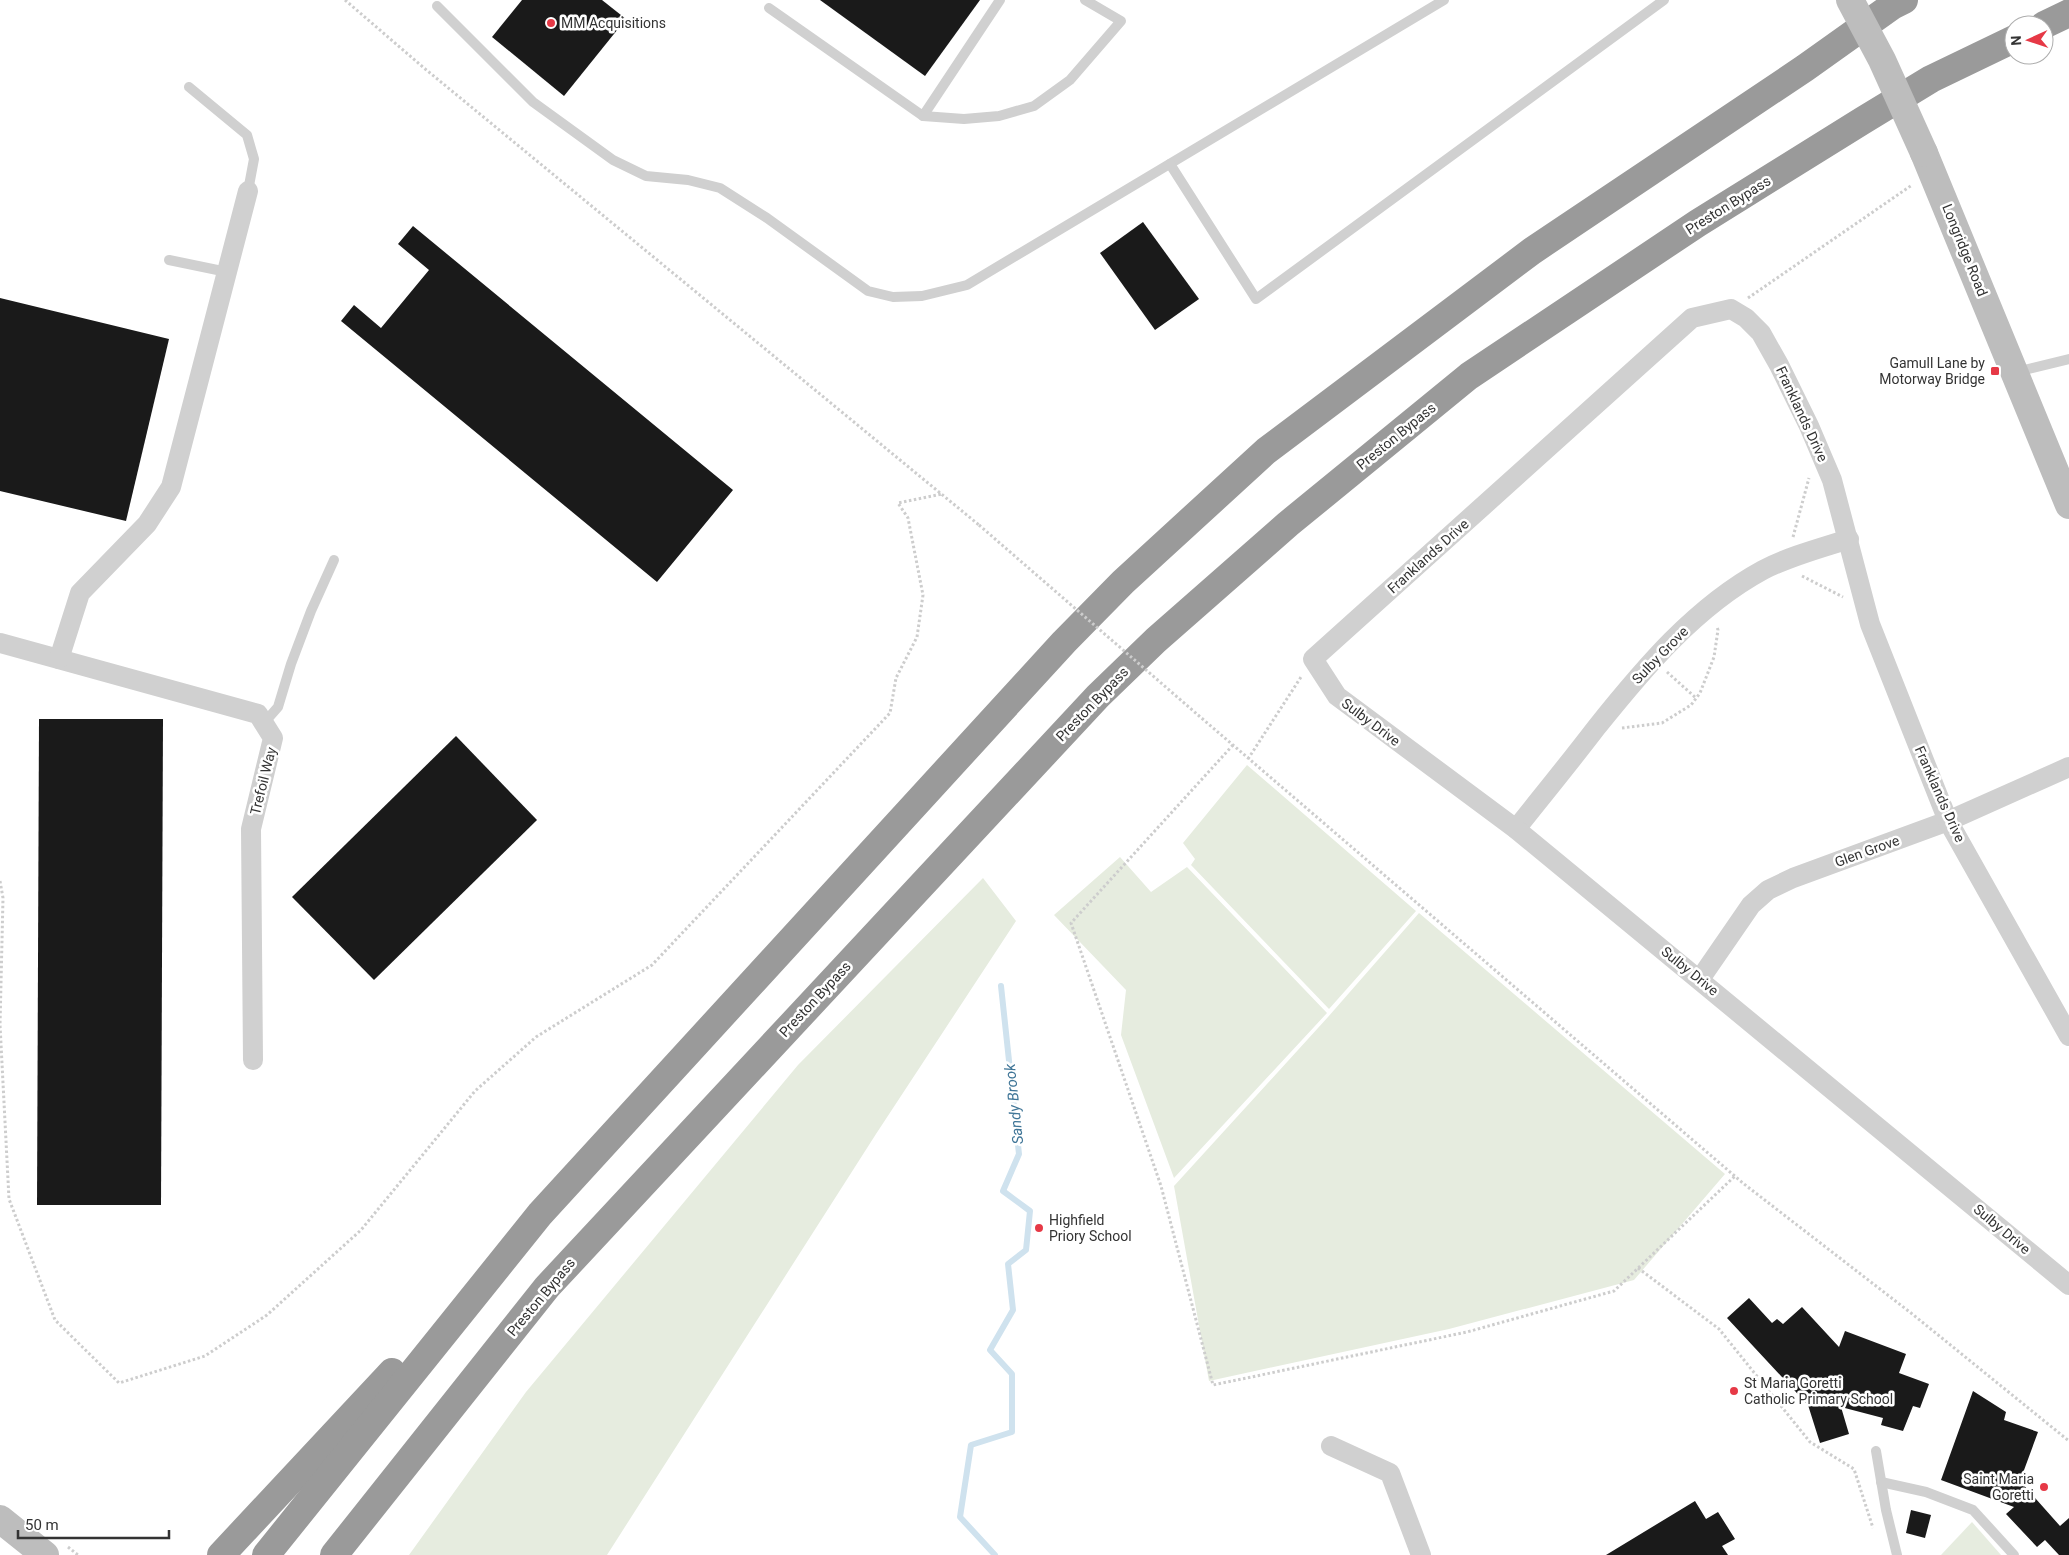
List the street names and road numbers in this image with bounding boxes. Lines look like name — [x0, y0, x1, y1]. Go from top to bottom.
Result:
street label: Preston Bypass — [1683, 173, 1773, 237]
street label: Longridge Road — [1939, 202, 1991, 298]
street label: Franklands Drive — [1773, 364, 1831, 464]
street label: Preston Bypass — [1353, 399, 1439, 473]
street label: Franklands Drive — [1384, 516, 1472, 596]
street label: Sulby Grove — [1629, 623, 1691, 687]
street label: Preston Bypass — [1053, 664, 1131, 744]
street label: Sulby Drive — [1339, 695, 1403, 749]
street label: Franklands Drive — [1912, 744, 1968, 844]
street label: Trefoil Way — [247, 745, 279, 817]
street label: Glen Grove — [1832, 832, 1902, 870]
street label: Sulby Drive — [1658, 943, 1722, 999]
street label: Preston Bypass — [776, 958, 854, 1040]
street label: Sulby Drive — [1971, 1201, 2033, 1257]
street label: Preston Bypass — [504, 1255, 578, 1339]

